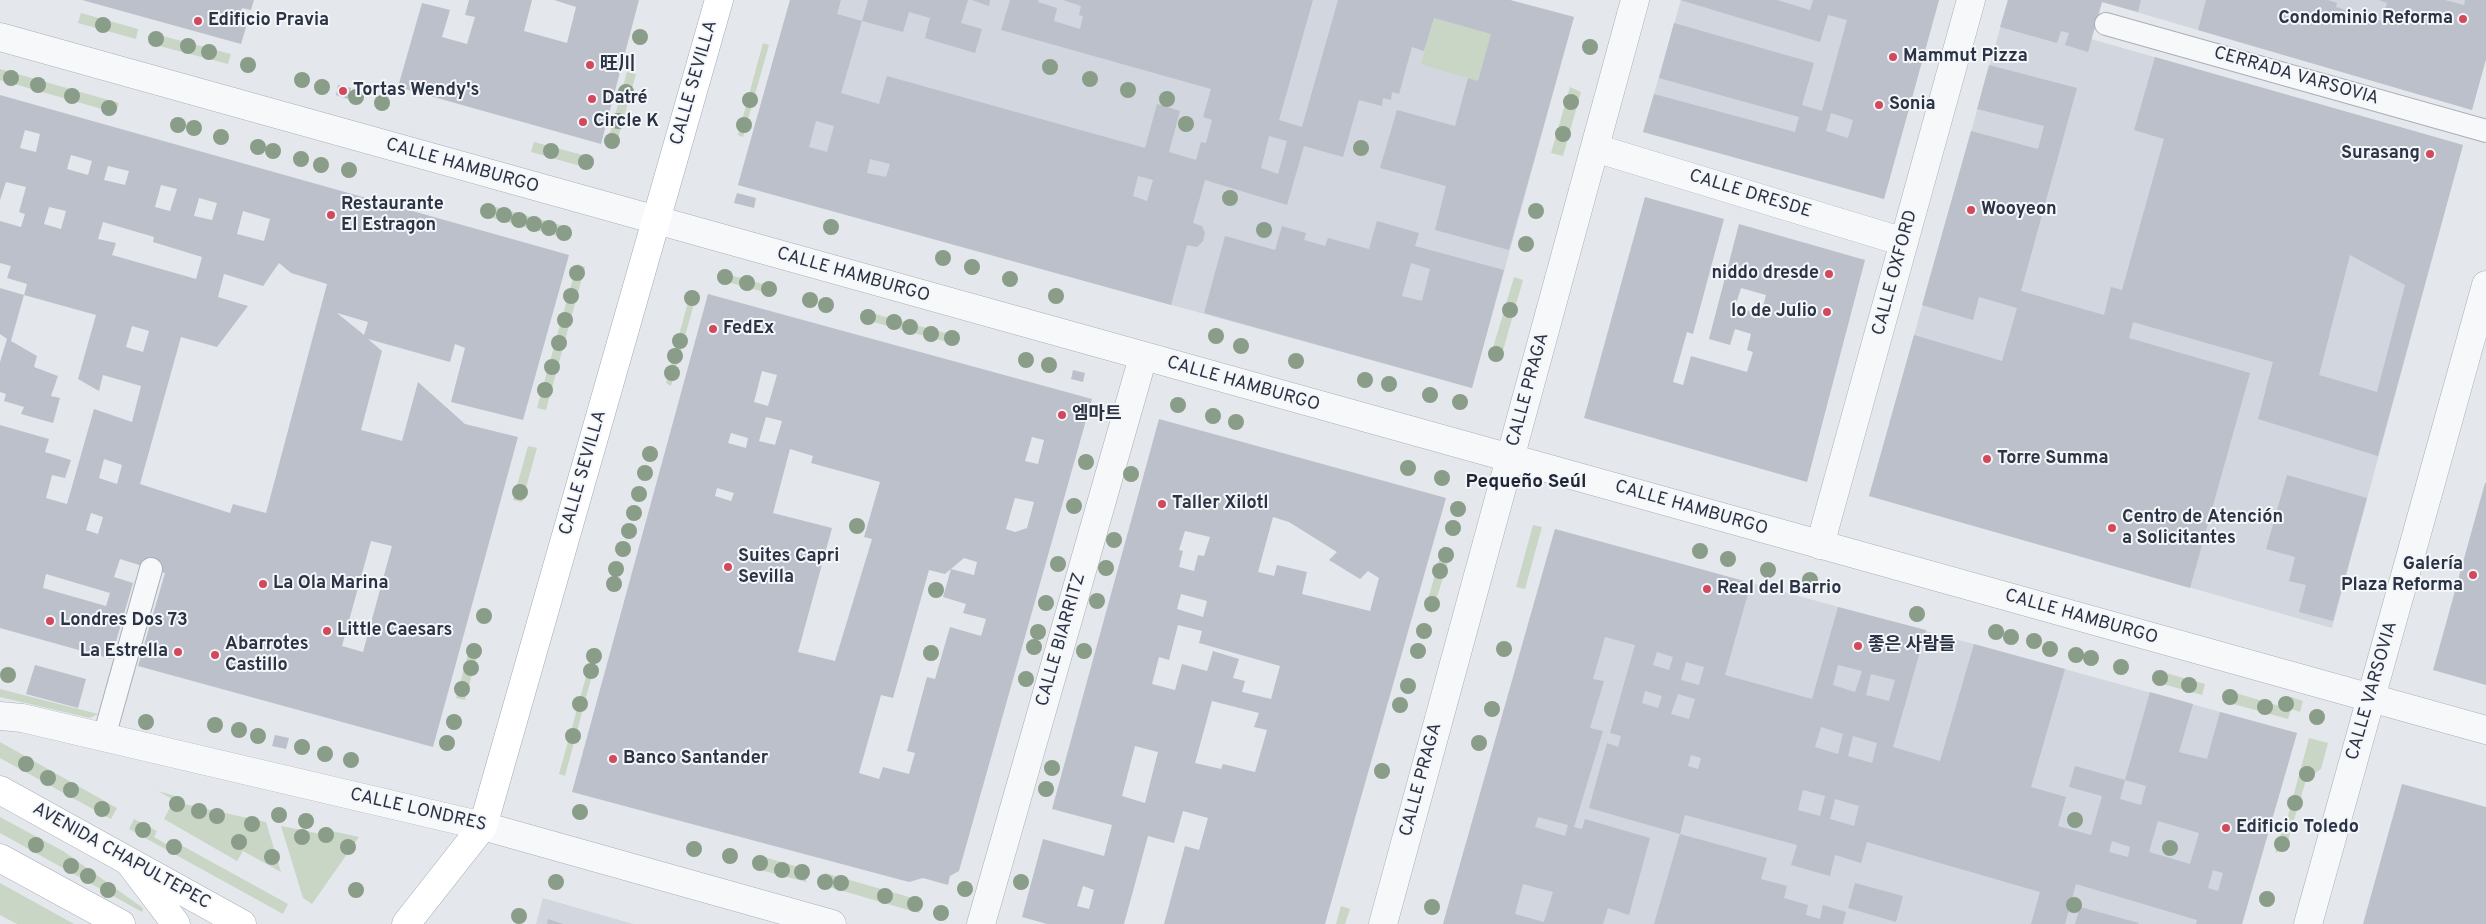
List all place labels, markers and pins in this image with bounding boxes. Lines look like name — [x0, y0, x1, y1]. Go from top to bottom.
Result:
place label: Condominio Reforma — [2278, 8, 2453, 30]
place label: Edificio Pravia — [208, 10, 329, 32]
marker: Condominio Reforma — [2457, 13, 2469, 25]
marker: Edificio Pravia — [192, 15, 204, 27]
place label: Mammut Pizza — [1903, 46, 2028, 68]
marker: Mammut Pizza — [1887, 51, 1899, 63]
place label: 旺川 — [600, 54, 636, 76]
marker: 旺川 — [584, 59, 596, 71]
place label: Tortas Wendy's — [353, 80, 479, 102]
marker: Tortas Wendy's — [337, 85, 349, 97]
place label: Datré — [602, 88, 648, 110]
marker: Datré — [586, 93, 598, 105]
place label: Sonia — [1889, 94, 1936, 116]
marker: Sonia — [1873, 99, 1885, 111]
place label: Circle K — [593, 111, 659, 133]
marker: Circle K — [577, 116, 589, 128]
place label: Surasang — [2341, 143, 2420, 165]
marker: Surasang — [2424, 148, 2436, 160]
place label: Restaurante El Estragon — [341, 194, 444, 236]
place label: Wooyeon — [1981, 199, 2057, 221]
marker: Wooyeon — [1965, 204, 1977, 216]
marker: Restaurante El Estragon — [325, 209, 337, 221]
place label: niddo dresde — [1711, 263, 1819, 285]
marker: niddo dresde — [1823, 268, 1835, 280]
place label: lo de Julio — [1731, 301, 1817, 323]
marker: lo de Julio — [1821, 306, 1833, 318]
place label: FedEx — [723, 318, 774, 340]
marker: FedEx — [707, 323, 719, 335]
place label: 엠마트 — [1072, 404, 1122, 426]
marker: 엠마트 — [1056, 409, 1068, 421]
place label: Torre Summa — [1997, 448, 2109, 470]
marker: Torre Summa — [1981, 453, 1993, 465]
place label: Taller Xilotl — [1172, 493, 1268, 515]
marker: Taller Xilotl — [1156, 498, 1168, 510]
place label: Centro de Atención a Solicitantes — [2122, 507, 2283, 550]
marker: Centro de Atención a Solicitantes — [2106, 522, 2118, 534]
place label: Suites Capri Sevilla — [738, 546, 839, 588]
place label: Galería Plaza Reforma — [2341, 554, 2463, 596]
marker: Suites Capri Sevilla — [722, 561, 734, 573]
marker: Galería Plaza Reforma — [2467, 569, 2479, 581]
place label: La Ola Marina — [273, 573, 388, 595]
marker: La Ola Marina — [257, 578, 269, 590]
place label: Real del Barrio — [1717, 578, 1841, 600]
marker: Real del Barrio — [1701, 583, 1713, 595]
place label: Londres Dos 73 — [60, 610, 188, 632]
marker: Londres Dos 73 — [44, 615, 56, 627]
place label: Little Caesars — [337, 620, 452, 642]
marker: Little Caesars — [321, 625, 333, 637]
place label: Abarrotes Castillo — [225, 634, 309, 676]
place label: 좋은 사람들 — [1868, 635, 1955, 657]
marker: 좋은 사람들 — [1852, 640, 1864, 652]
place label: La Estrella — [80, 641, 168, 663]
marker: La Estrella — [172, 646, 184, 658]
marker: Abarrotes Castillo — [209, 649, 221, 661]
place label: Banco Santander — [623, 748, 768, 770]
marker: Banco Santander — [607, 753, 619, 765]
place label: Edificio Toledo — [2236, 817, 2359, 839]
marker: Edificio Toledo — [2220, 822, 2232, 834]

